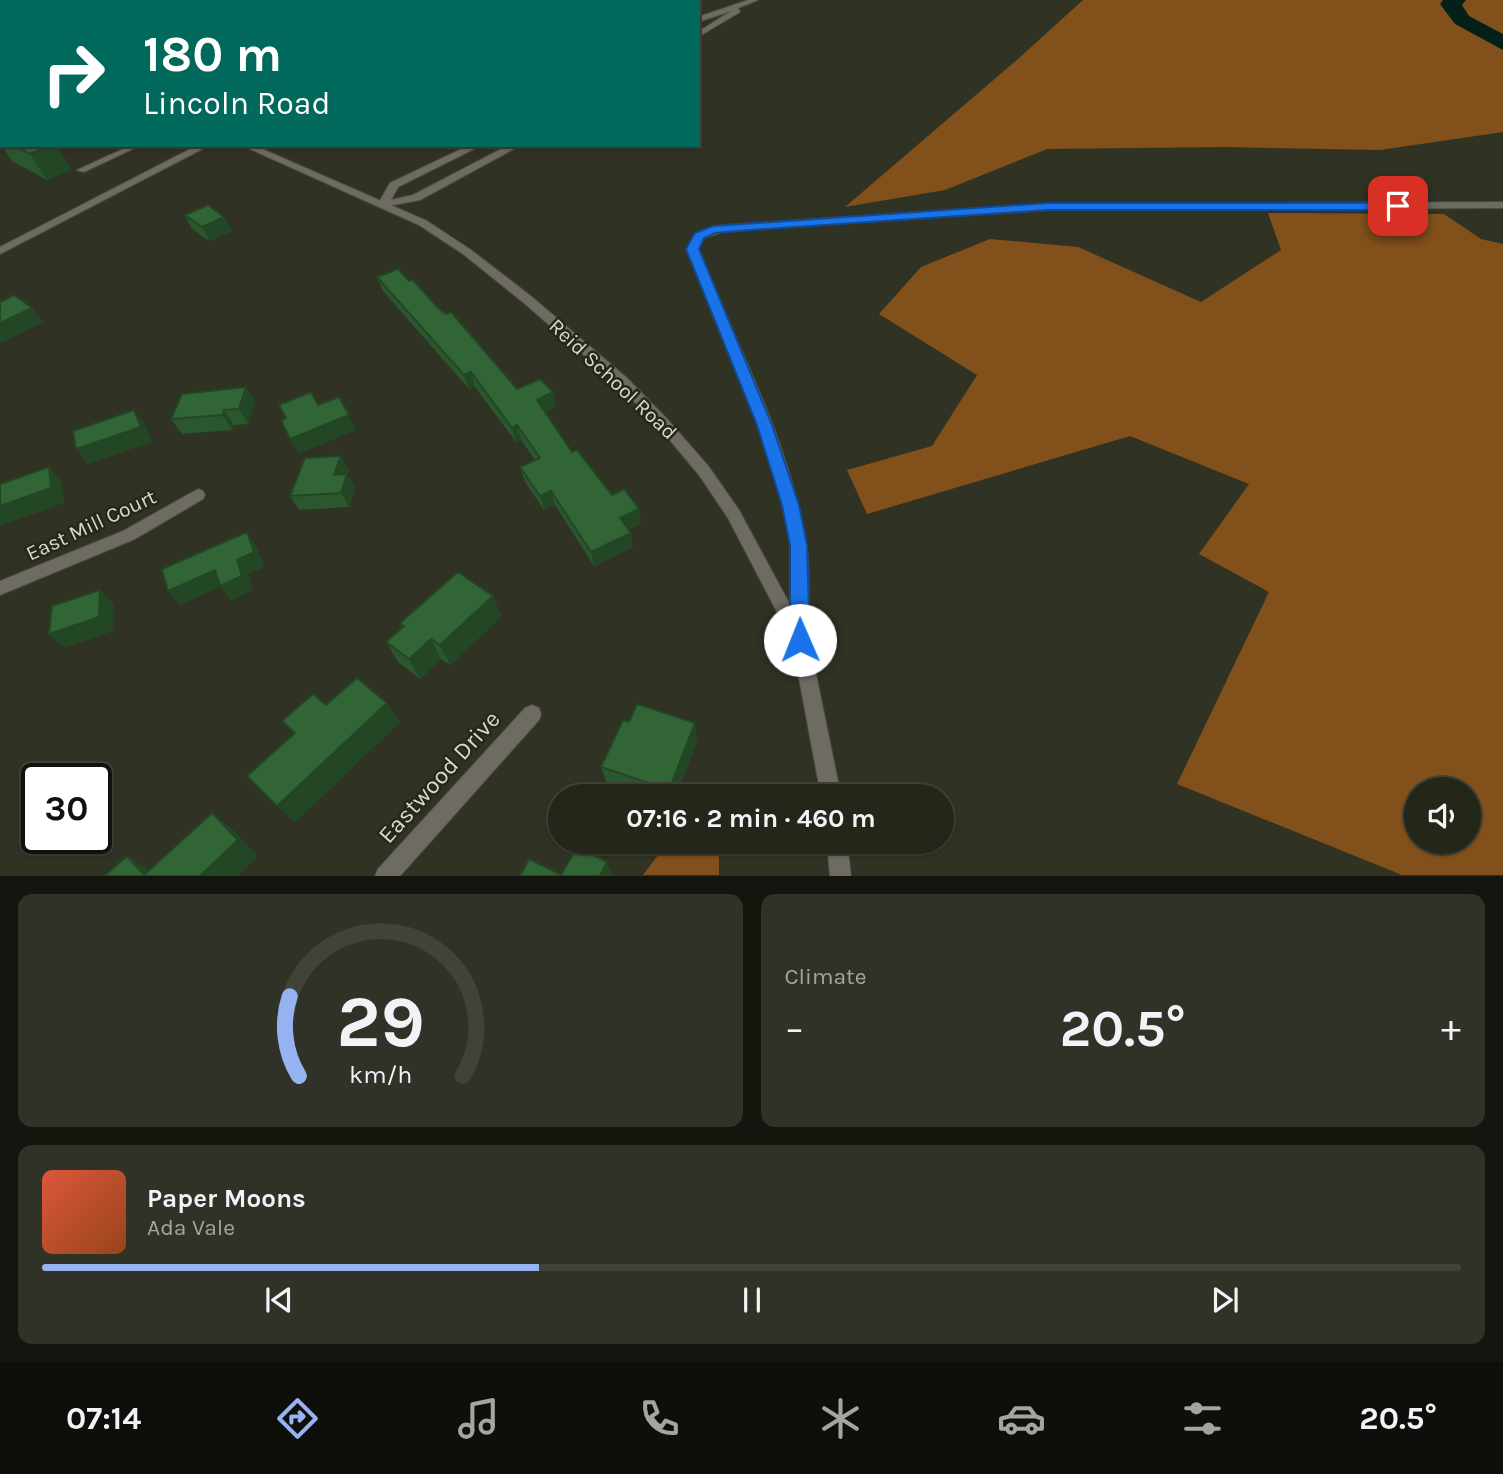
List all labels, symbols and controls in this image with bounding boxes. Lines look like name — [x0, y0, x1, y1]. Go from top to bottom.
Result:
text: 180 m — [143, 26, 282, 83]
icon: right — [28, 28, 119, 119]
text: Lincoln Road — [143, 85, 330, 122]
pin — [1368, 176, 1428, 236]
icon: arrive — [1379, 187, 1417, 225]
street label: Reid School Road — [544, 314, 682, 444]
street label: East Mill Court — [22, 484, 160, 566]
position arrow — [763, 603, 837, 677]
street label: Eastwood Drive — [372, 705, 506, 849]
speed limit sign: 30 — [21, 763, 112, 854]
map controls — [1404, 777, 1481, 854]
button: sound — [1404, 777, 1481, 854]
text: 07:16 · 2 min · 460 m — [626, 803, 876, 834]
text: Climate — [785, 963, 867, 990]
text: 29 — [336, 980, 424, 1065]
text: 20.5° — [1060, 998, 1186, 1059]
text: − — [785, 1006, 804, 1051]
text: + — [1441, 1006, 1461, 1051]
text: km/h — [349, 1060, 412, 1089]
text: Paper Moons — [147, 1183, 306, 1214]
text: Ada Vale — [147, 1214, 235, 1241]
icon: previous — [260, 1281, 298, 1319]
icon: pause — [733, 1281, 771, 1319]
icon: next — [1206, 1281, 1244, 1319]
icon: directions — [273, 1394, 322, 1443]
icon: music — [454, 1394, 503, 1443]
icon: phone — [635, 1394, 684, 1443]
icon: climate — [816, 1394, 865, 1443]
icon: car — [997, 1394, 1046, 1443]
icon: filters — [1178, 1394, 1227, 1443]
text: 07:14 — [66, 1400, 141, 1437]
text: 20.5° — [1359, 1400, 1437, 1437]

